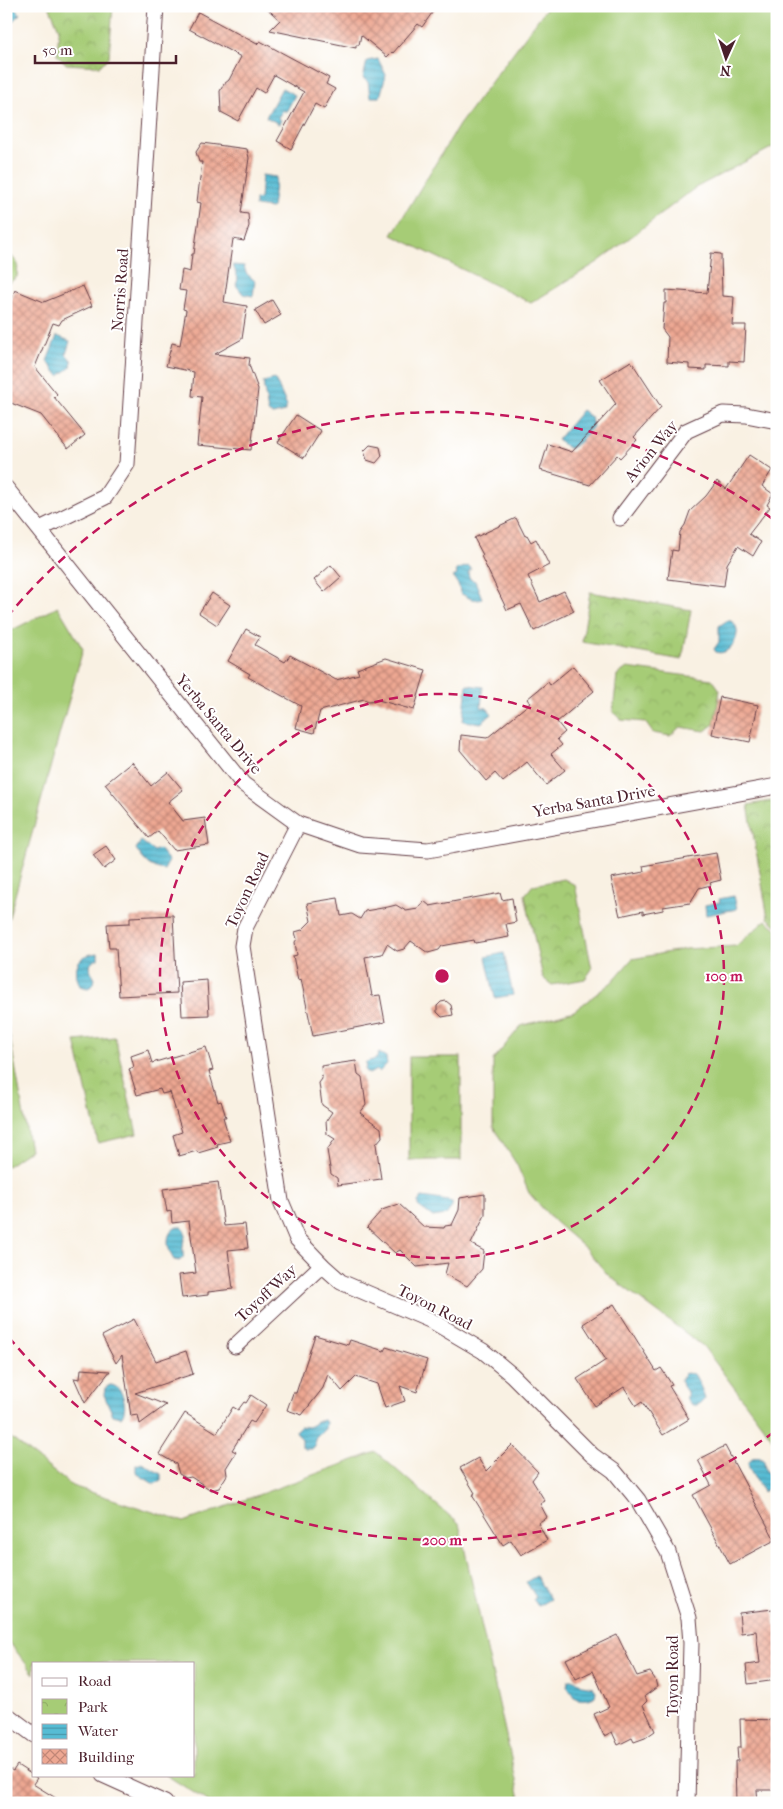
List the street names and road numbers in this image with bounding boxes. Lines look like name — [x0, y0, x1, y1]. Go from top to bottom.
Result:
street label: Norris Road — [108, 248, 132, 332]
street label: Avion Way — [620, 416, 682, 486]
street label: Yerba Santa Drive — [171, 670, 266, 778]
street label: Yerba Santa Drive — [530, 781, 657, 821]
street label: Toyon Road — [221, 849, 273, 931]
street label: Toyoff Way — [232, 1260, 301, 1326]
street label: Toyon Road — [394, 1280, 476, 1334]
street label: Toyon Road — [663, 1635, 682, 1717]

